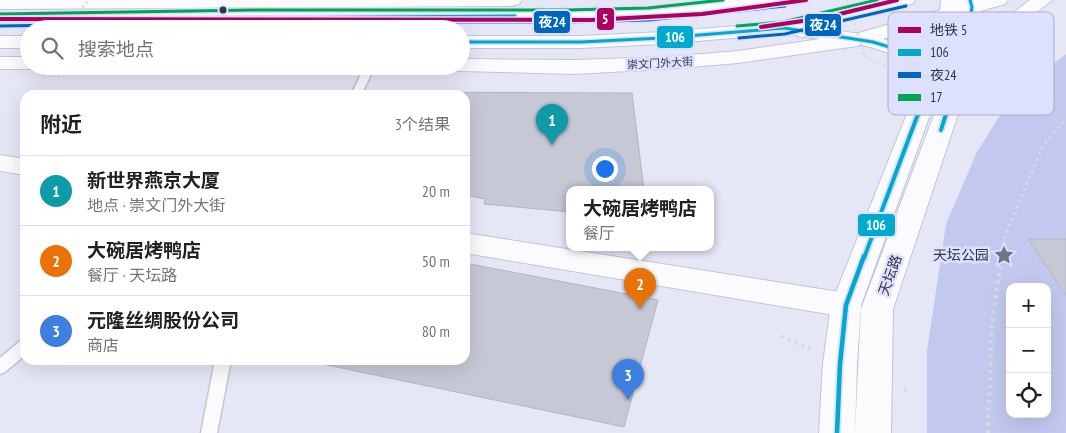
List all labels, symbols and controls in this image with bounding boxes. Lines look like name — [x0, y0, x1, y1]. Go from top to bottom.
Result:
unlabelled marker — [218, 5, 228, 15]
line badge: 5 — [596, 7, 615, 31]
line badge: 夜24 — [533, 10, 571, 34]
text: 5 — [602, 10, 608, 28]
legend — [888, 12, 1054, 115]
text: 夜24 — [538, 13, 566, 31]
line badge: 夜24 — [804, 13, 842, 37]
text: 夜24 — [809, 16, 837, 34]
search box — [20, 20, 470, 75]
text: 地铁 5 — [930, 21, 967, 39]
line badge: 106 — [656, 25, 694, 49]
text: 106 — [665, 28, 685, 46]
icon: search — [38, 34, 66, 62]
text: 搜索地点 — [78, 37, 154, 61]
text: 106 — [930, 43, 949, 61]
street label: 崇文门外大街 — [627, 54, 693, 72]
text: 夜24 — [930, 66, 957, 84]
text: 17 — [930, 88, 943, 106]
pin: 1 — [536, 104, 568, 145]
text: 附近 — [40, 111, 82, 138]
text: 3个结果 — [395, 114, 450, 134]
your location — [592, 156, 618, 182]
text: 新世界燕京大厦 — [87, 168, 220, 192]
text: 1 — [52, 181, 60, 201]
text: 20 m — [422, 181, 450, 201]
popup — [566, 186, 714, 251]
text: 地点 · 崇文门外大街 — [87, 195, 225, 215]
text: 大碗居烤鸭店 — [583, 196, 697, 220]
line badge: 106 — [857, 213, 896, 237]
text: 106 — [866, 216, 886, 234]
text: 餐厅 — [583, 223, 615, 243]
text: 大碗居烤鸭店 — [87, 238, 201, 262]
place icon: 天坛公园 — [993, 244, 1015, 266]
place label: 天坛公园 — [933, 246, 989, 264]
text: 2 — [52, 251, 60, 271]
text: 50 m — [422, 251, 450, 271]
street label: 天坛路 — [874, 252, 906, 298]
text: 餐厅 · 天坛路 — [87, 265, 177, 285]
pin: 2 — [624, 268, 656, 309]
map controls — [1006, 283, 1051, 418]
button: + — [1006, 283, 1051, 328]
text: 元隆丝绸股份公司 — [87, 308, 239, 332]
text: 3 — [52, 321, 60, 341]
text: 80 m — [422, 321, 450, 341]
button: − — [1006, 328, 1051, 373]
text: 商店 — [87, 335, 119, 355]
pin: 3 — [612, 359, 644, 400]
button: locate — [1006, 373, 1051, 418]

